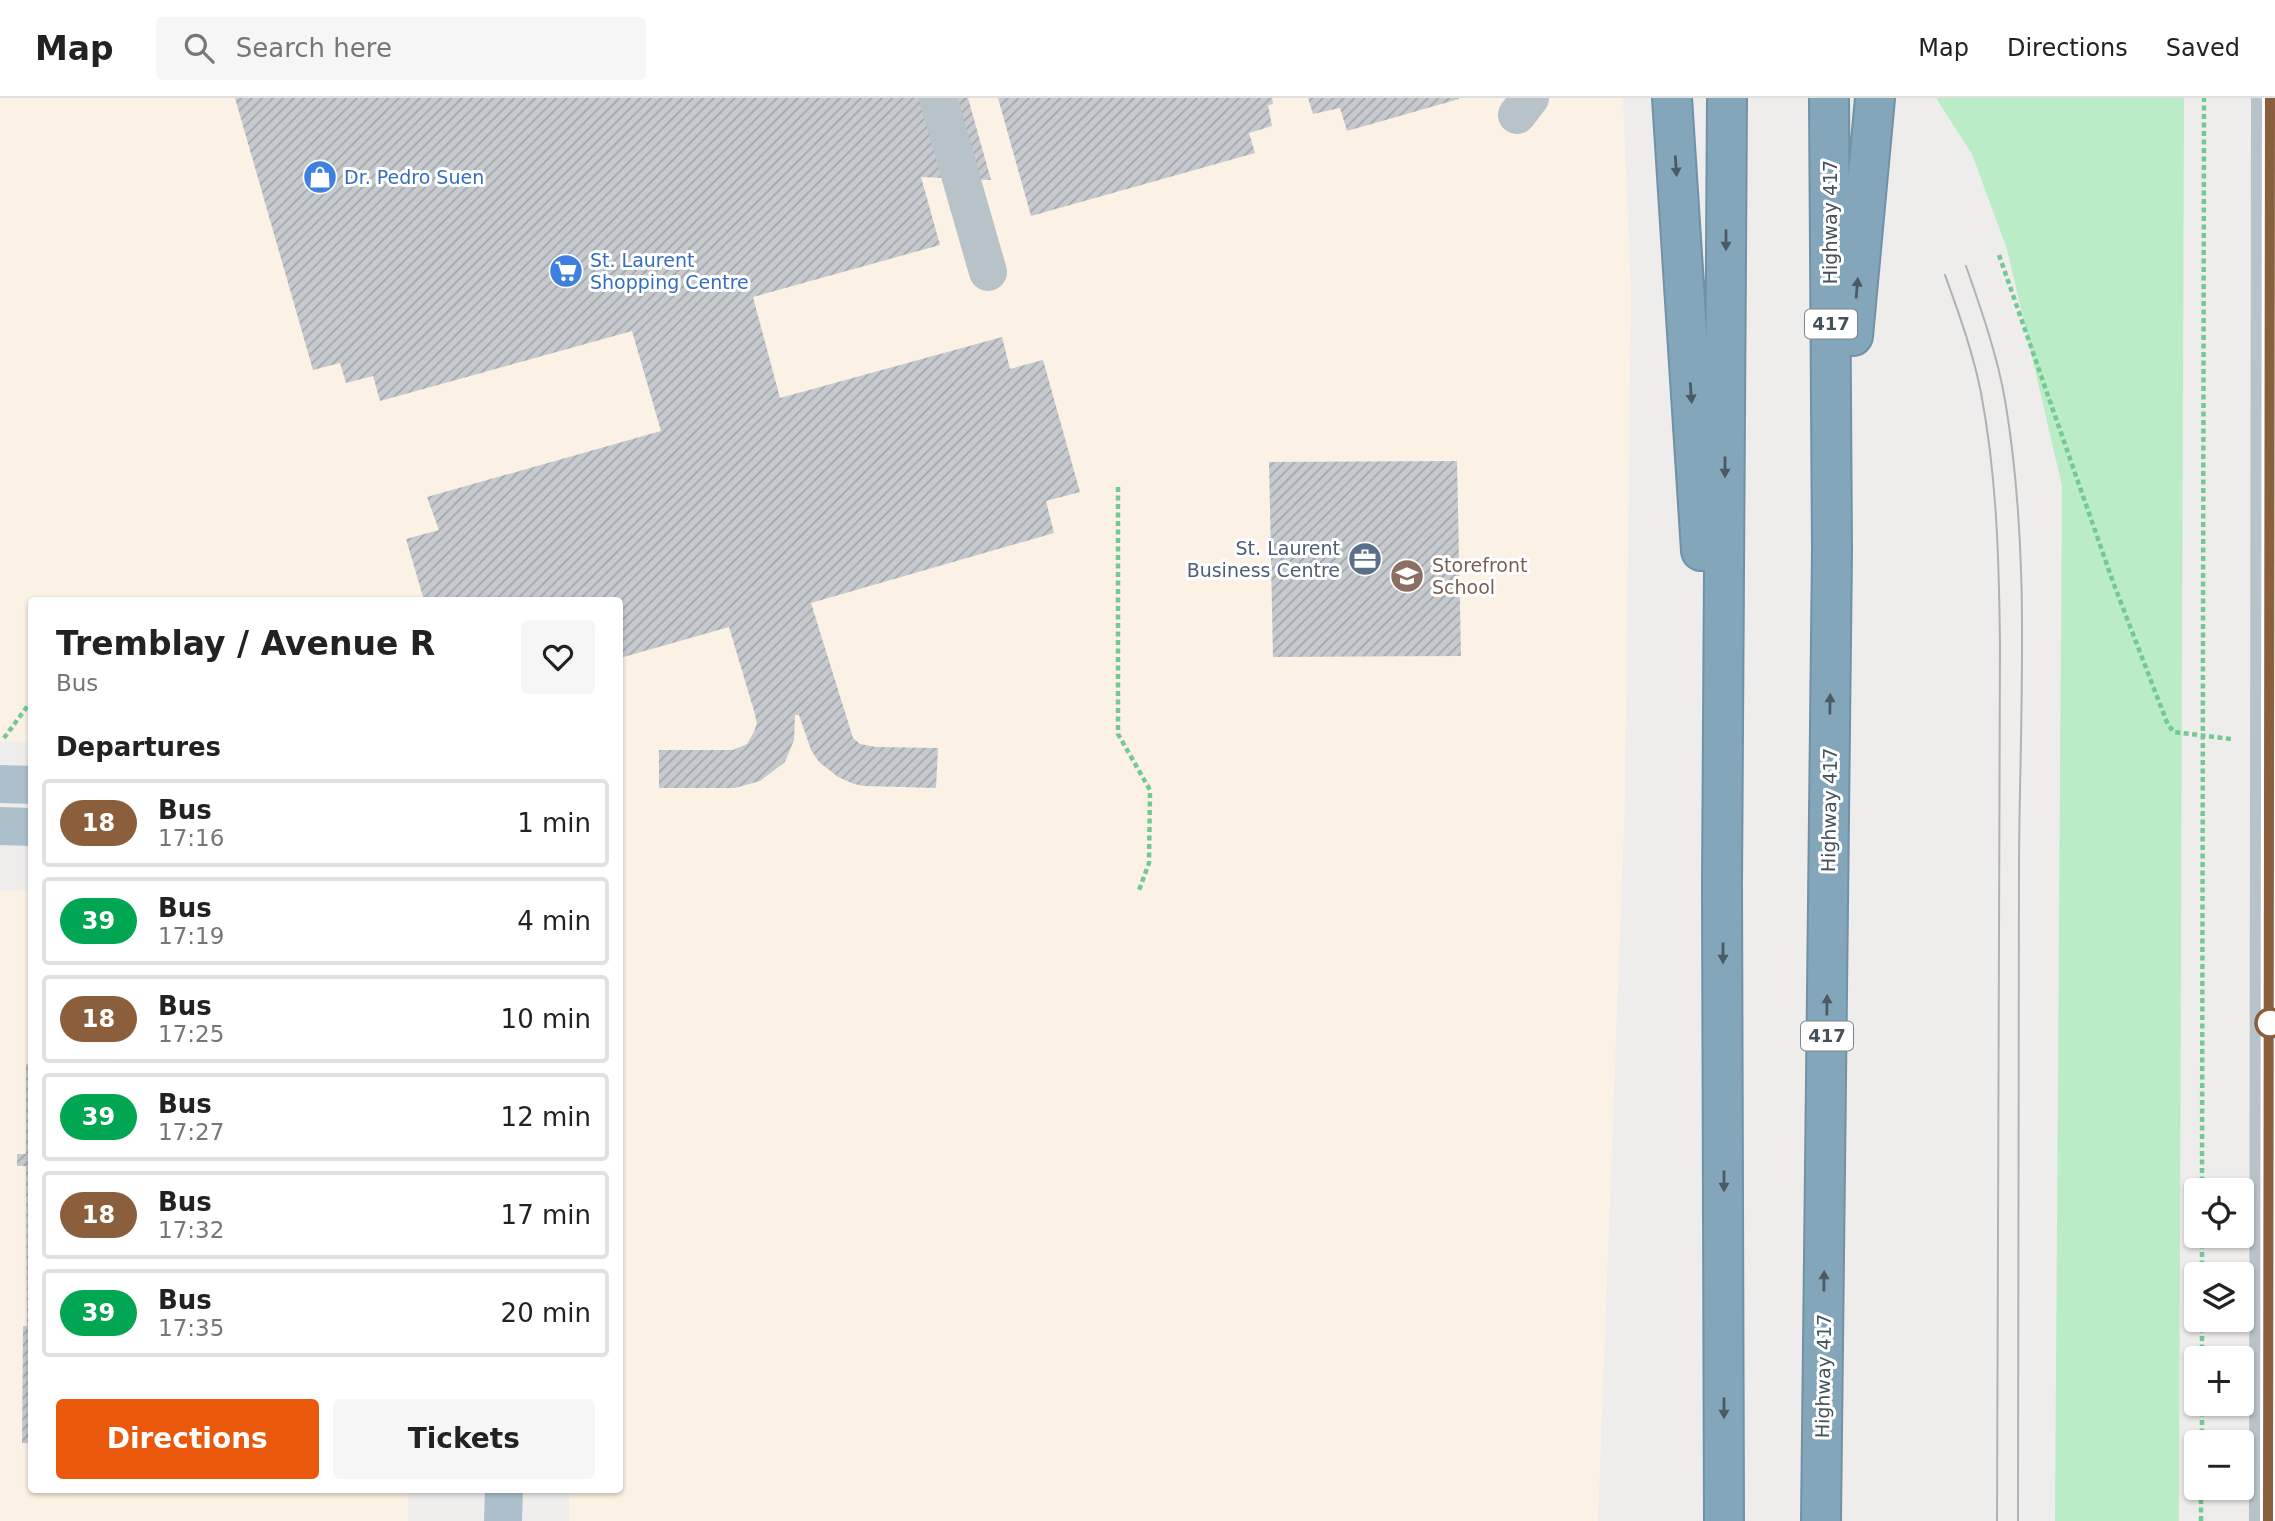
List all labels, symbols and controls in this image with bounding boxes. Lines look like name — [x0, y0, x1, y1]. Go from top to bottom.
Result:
search box — [156, 17, 646, 80]
text: Map — [35, 29, 114, 68]
icon: search — [180, 29, 218, 67]
text: Search here — [236, 33, 392, 63]
text: Map — [1918, 34, 1969, 62]
text: Directions — [2007, 34, 2128, 62]
text: Saved — [2166, 34, 2240, 62]
one-way arrow — [1671, 155, 1682, 177]
shop icon: Dr. Pedro Suen — [301, 158, 339, 196]
street label: Highway 417 — [1819, 160, 1841, 284]
place label: Dr. Pedro Suen — [344, 166, 484, 188]
one-way arrow — [1720, 229, 1732, 251]
place label: St. Laurent Shopping Centre — [590, 249, 749, 293]
supermarket icon: St. Laurent Shopping Centre — [547, 252, 585, 290]
one-way arrow — [1852, 277, 1863, 299]
road number: 417 — [1805, 309, 1857, 338]
one-way arrow — [1686, 382, 1697, 404]
one-way arrow — [1719, 456, 1731, 478]
place label: St. Laurent Business Centre — [1187, 537, 1340, 581]
office icon: St. Laurent Business Centre — [1346, 540, 1384, 578]
place label: Storefront School — [1432, 554, 1527, 598]
school or university icon: Storefront School — [1388, 557, 1426, 595]
button: heart — [521, 620, 595, 694]
text: Tremblay / Avenue R — [56, 624, 435, 663]
text: Bus — [56, 670, 98, 696]
one-way arrow — [1825, 693, 1836, 715]
text: Departures — [56, 732, 221, 762]
street label: Highway 417 — [1817, 748, 1841, 872]
text: Bus — [158, 795, 212, 825]
text: 1 min — [517, 808, 591, 838]
text: 18 — [82, 809, 115, 837]
text: 17:16 — [158, 825, 224, 851]
text: Bus — [158, 893, 212, 923]
text: 4 min — [517, 906, 591, 936]
text: 39 — [82, 907, 115, 935]
text: 17:19 — [158, 923, 224, 949]
one-way arrow — [1717, 943, 1729, 965]
text: Bus — [158, 991, 212, 1021]
one-way arrow — [1821, 994, 1833, 1016]
text: 10 min — [501, 1004, 591, 1034]
text: 18 — [82, 1005, 115, 1033]
unlabelled marker — [2255, 1008, 2275, 1038]
text: 17:25 — [158, 1021, 224, 1047]
road number: 417 — [1801, 1021, 1853, 1051]
text: Bus — [158, 1089, 212, 1119]
text: 12 min — [501, 1102, 591, 1132]
text: 39 — [82, 1103, 115, 1131]
text: 17:27 — [158, 1119, 224, 1145]
one-way arrow — [1718, 1170, 1730, 1192]
map controls — [2184, 1178, 2254, 1500]
button: locate — [2184, 1178, 2254, 1248]
text: Bus — [158, 1187, 212, 1217]
text: 17 min — [501, 1200, 591, 1230]
text: 18 — [82, 1201, 115, 1229]
text: 17:32 — [158, 1217, 224, 1243]
button: layers — [2184, 1262, 2254, 1332]
one-way arrow — [1818, 1270, 1830, 1292]
text: Bus — [158, 1285, 212, 1315]
text: 20 min — [501, 1298, 591, 1328]
text: 39 — [82, 1299, 115, 1327]
street label: Highway 417 — [1811, 1314, 1835, 1438]
text: 17:35 — [158, 1315, 224, 1341]
button: + — [2184, 1346, 2254, 1416]
one-way arrow — [1718, 1398, 1730, 1420]
button: Directions — [56, 1399, 319, 1479]
button: Tickets — [333, 1399, 595, 1479]
button: − — [2184, 1430, 2254, 1500]

